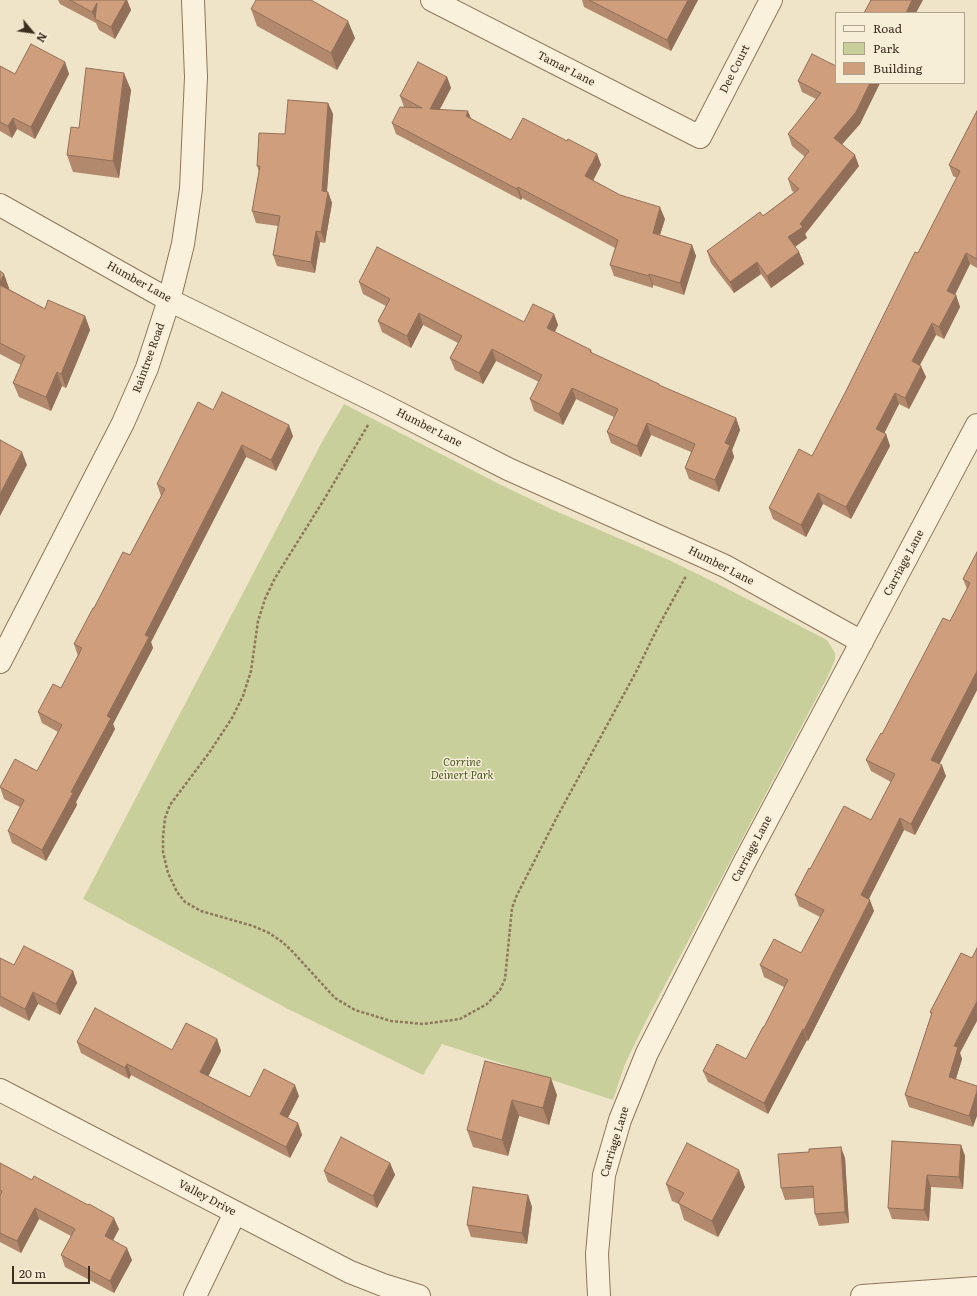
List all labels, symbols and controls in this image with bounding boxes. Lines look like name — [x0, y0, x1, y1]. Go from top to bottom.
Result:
north arrow — [12, 12, 52, 52]
legend — [835, 12, 965, 84]
text: Road — [873, 19, 902, 37]
text: N — [33, 30, 52, 46]
text: Park — [873, 39, 899, 57]
street label: Dee Court — [717, 43, 753, 95]
street label: Tamar Lane — [535, 49, 597, 89]
text: Building — [873, 59, 922, 77]
street label: Humber Lane — [104, 259, 174, 305]
street label: Raintree Road — [130, 321, 168, 395]
street label: Humber Lane — [394, 406, 464, 450]
street label: Carriage Lane — [881, 528, 927, 598]
street label: Humber Lane — [686, 544, 756, 588]
park label: Corrine Deinert Park — [430, 756, 494, 782]
street label: Carriage Lane — [729, 814, 775, 884]
street label: Carriage Lane — [598, 1105, 632, 1179]
street label: Valley Drive — [176, 1177, 238, 1219]
scale bar — [14, 1258, 92, 1284]
text: 20 m — [19, 1264, 46, 1282]

